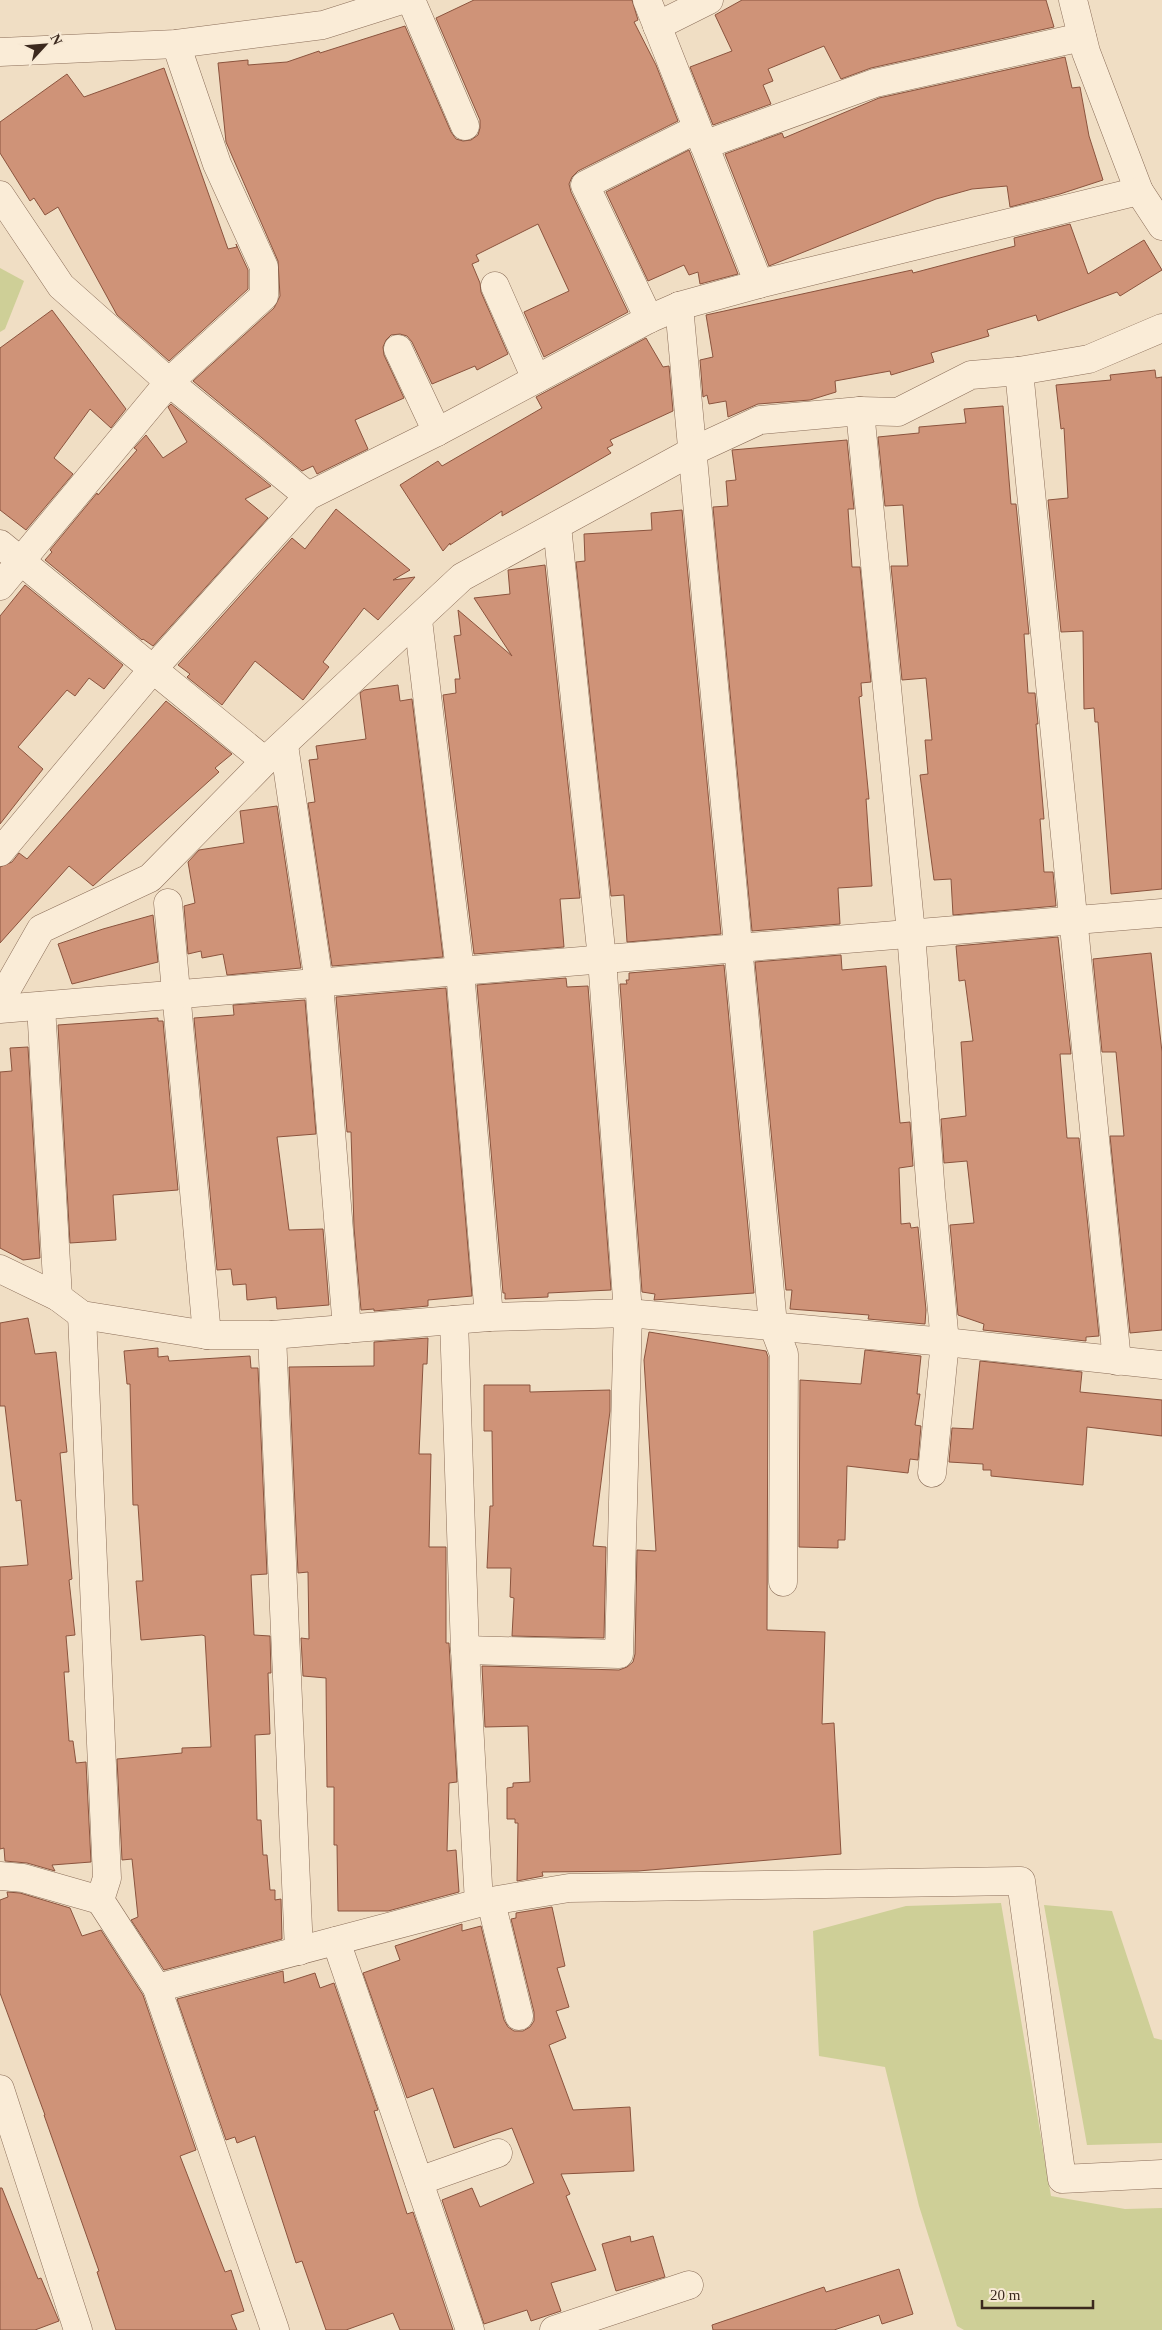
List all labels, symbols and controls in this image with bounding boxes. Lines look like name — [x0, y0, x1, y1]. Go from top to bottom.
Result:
north arrow — [20, 20, 70, 70]
text: N — [47, 32, 65, 47]
scale bar — [982, 2278, 1093, 2310]
text: 20 m — [990, 2287, 1021, 2303]

